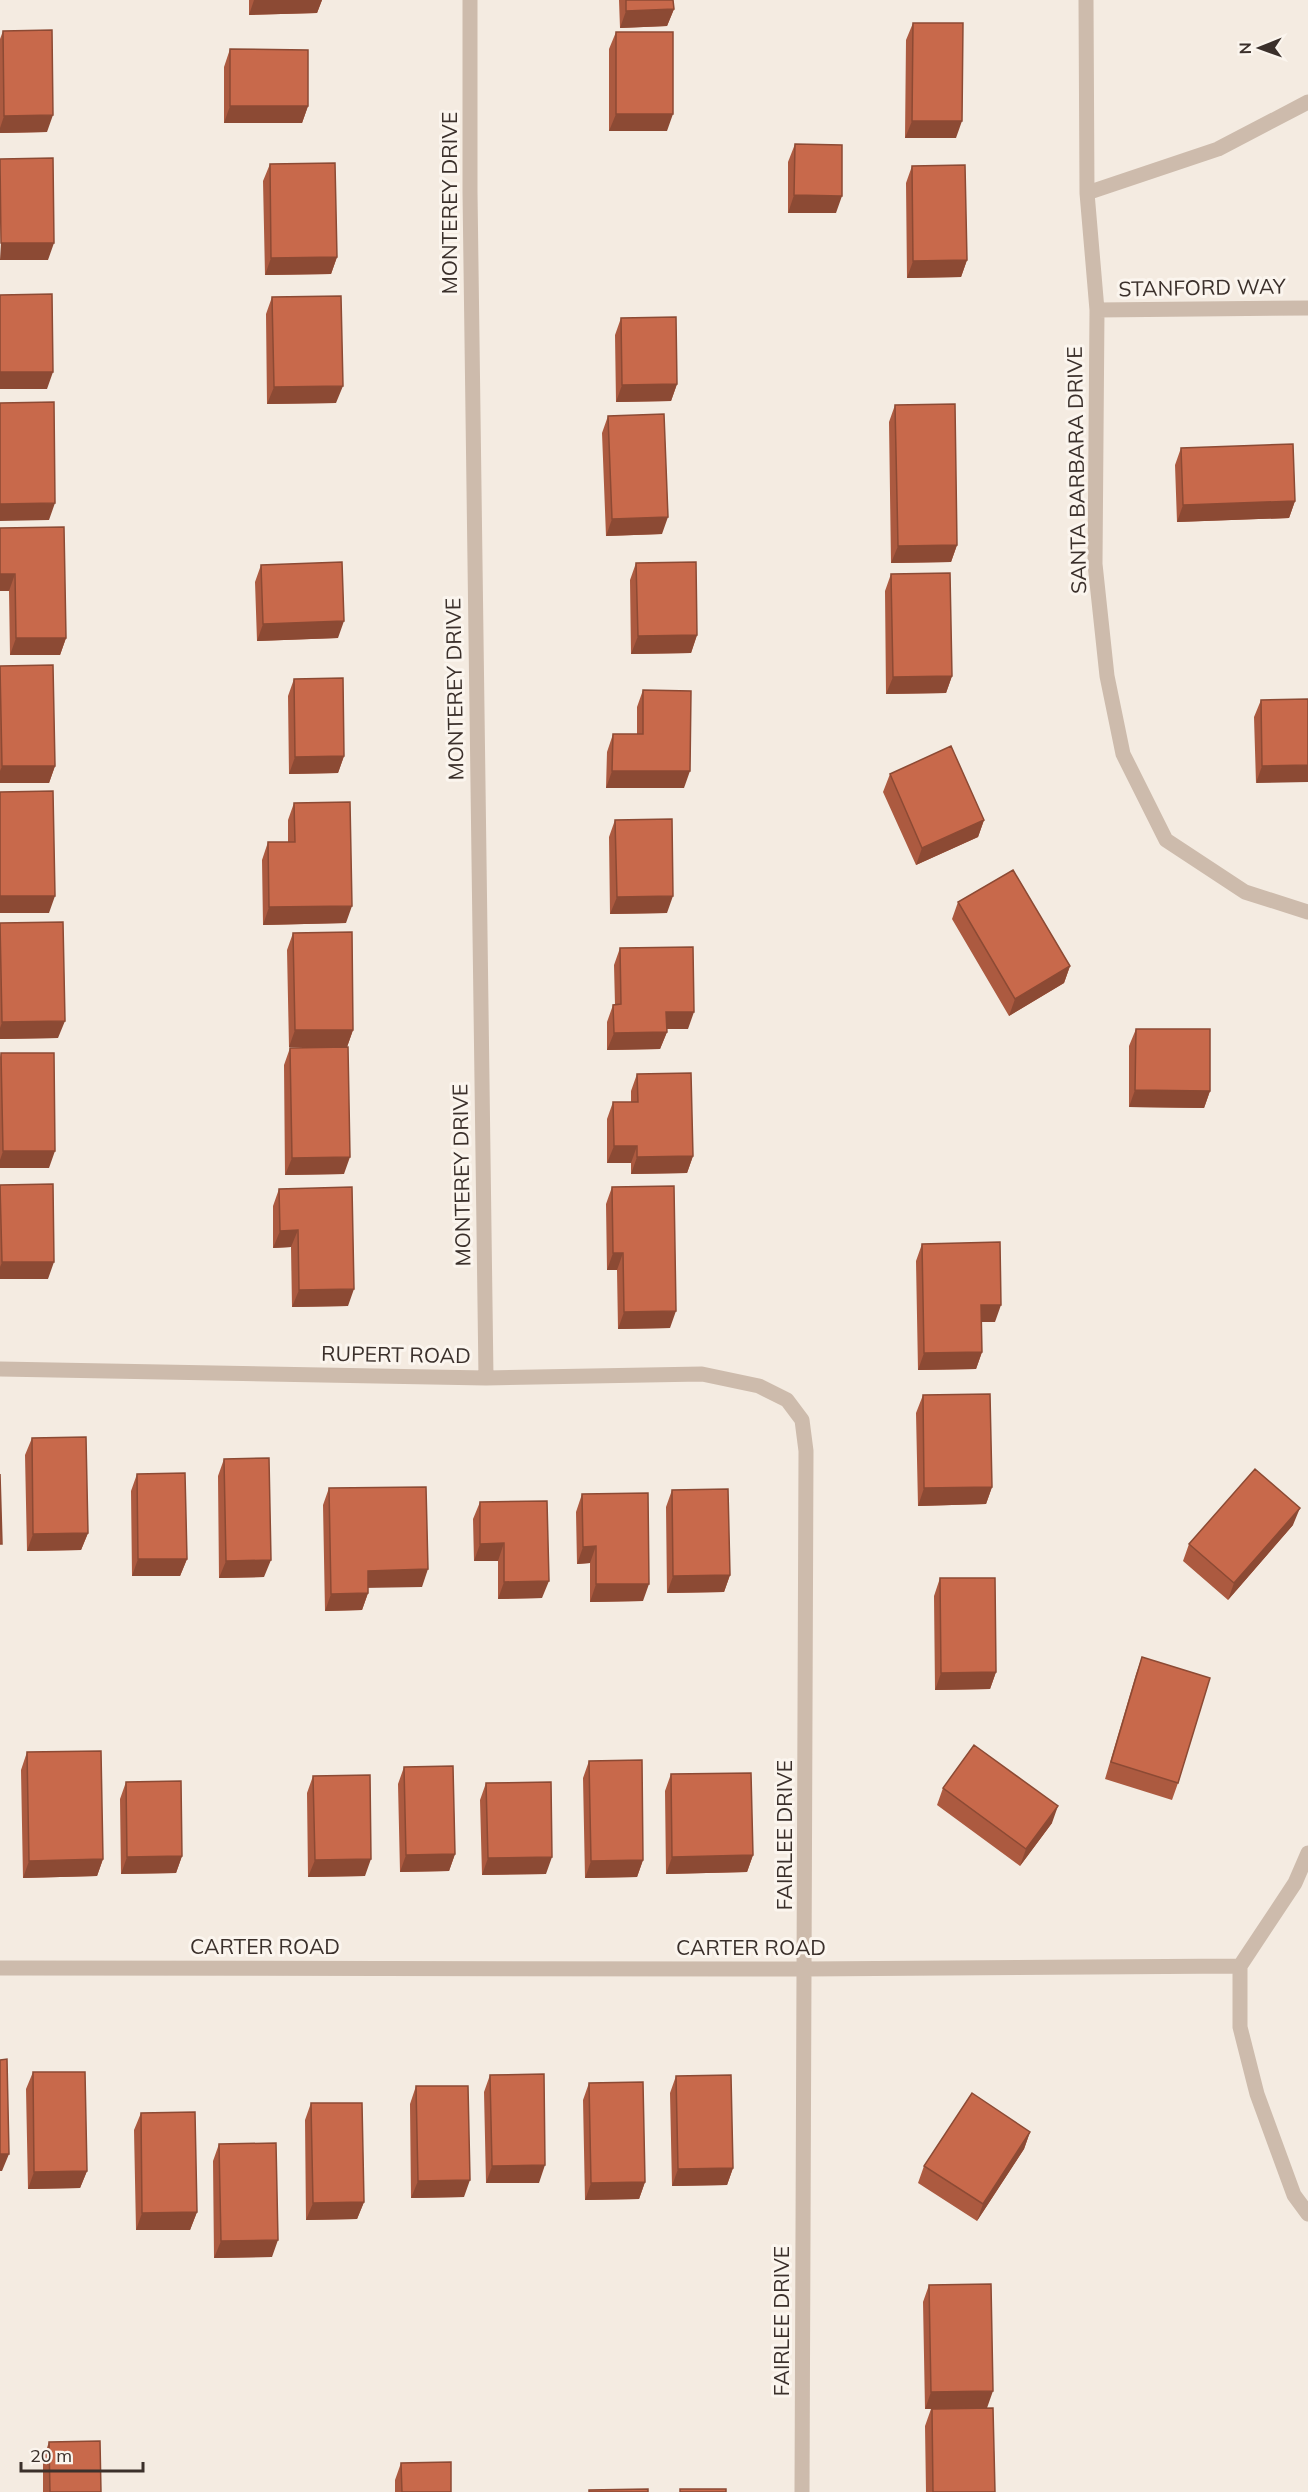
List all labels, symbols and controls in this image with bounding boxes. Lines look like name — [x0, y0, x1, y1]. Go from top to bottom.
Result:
north arrow — [1230, 18, 1290, 78]
text: N — [1235, 42, 1255, 54]
street label: MONTEREY DRIVE — [436, 112, 462, 294]
street label: STANFORD WAY — [1118, 273, 1286, 301]
street label: SANTA BARBARA DRIVE — [1061, 346, 1091, 594]
street label: MONTEREY DRIVE — [439, 598, 469, 781]
street label: MONTEREY DRIVE — [446, 1084, 476, 1267]
street label: RUPERT ROAD — [321, 1340, 471, 1368]
street label: FAIRLEE DRIVE — [771, 1760, 797, 1910]
street label: CARTER ROAD — [190, 1933, 340, 1959]
street label: CARTER ROAD — [676, 1934, 826, 1960]
street label: FAIRLEE DRIVE — [768, 2246, 794, 2396]
scale bar — [21, 2435, 142, 2473]
text: 20 m — [30, 2444, 72, 2467]

